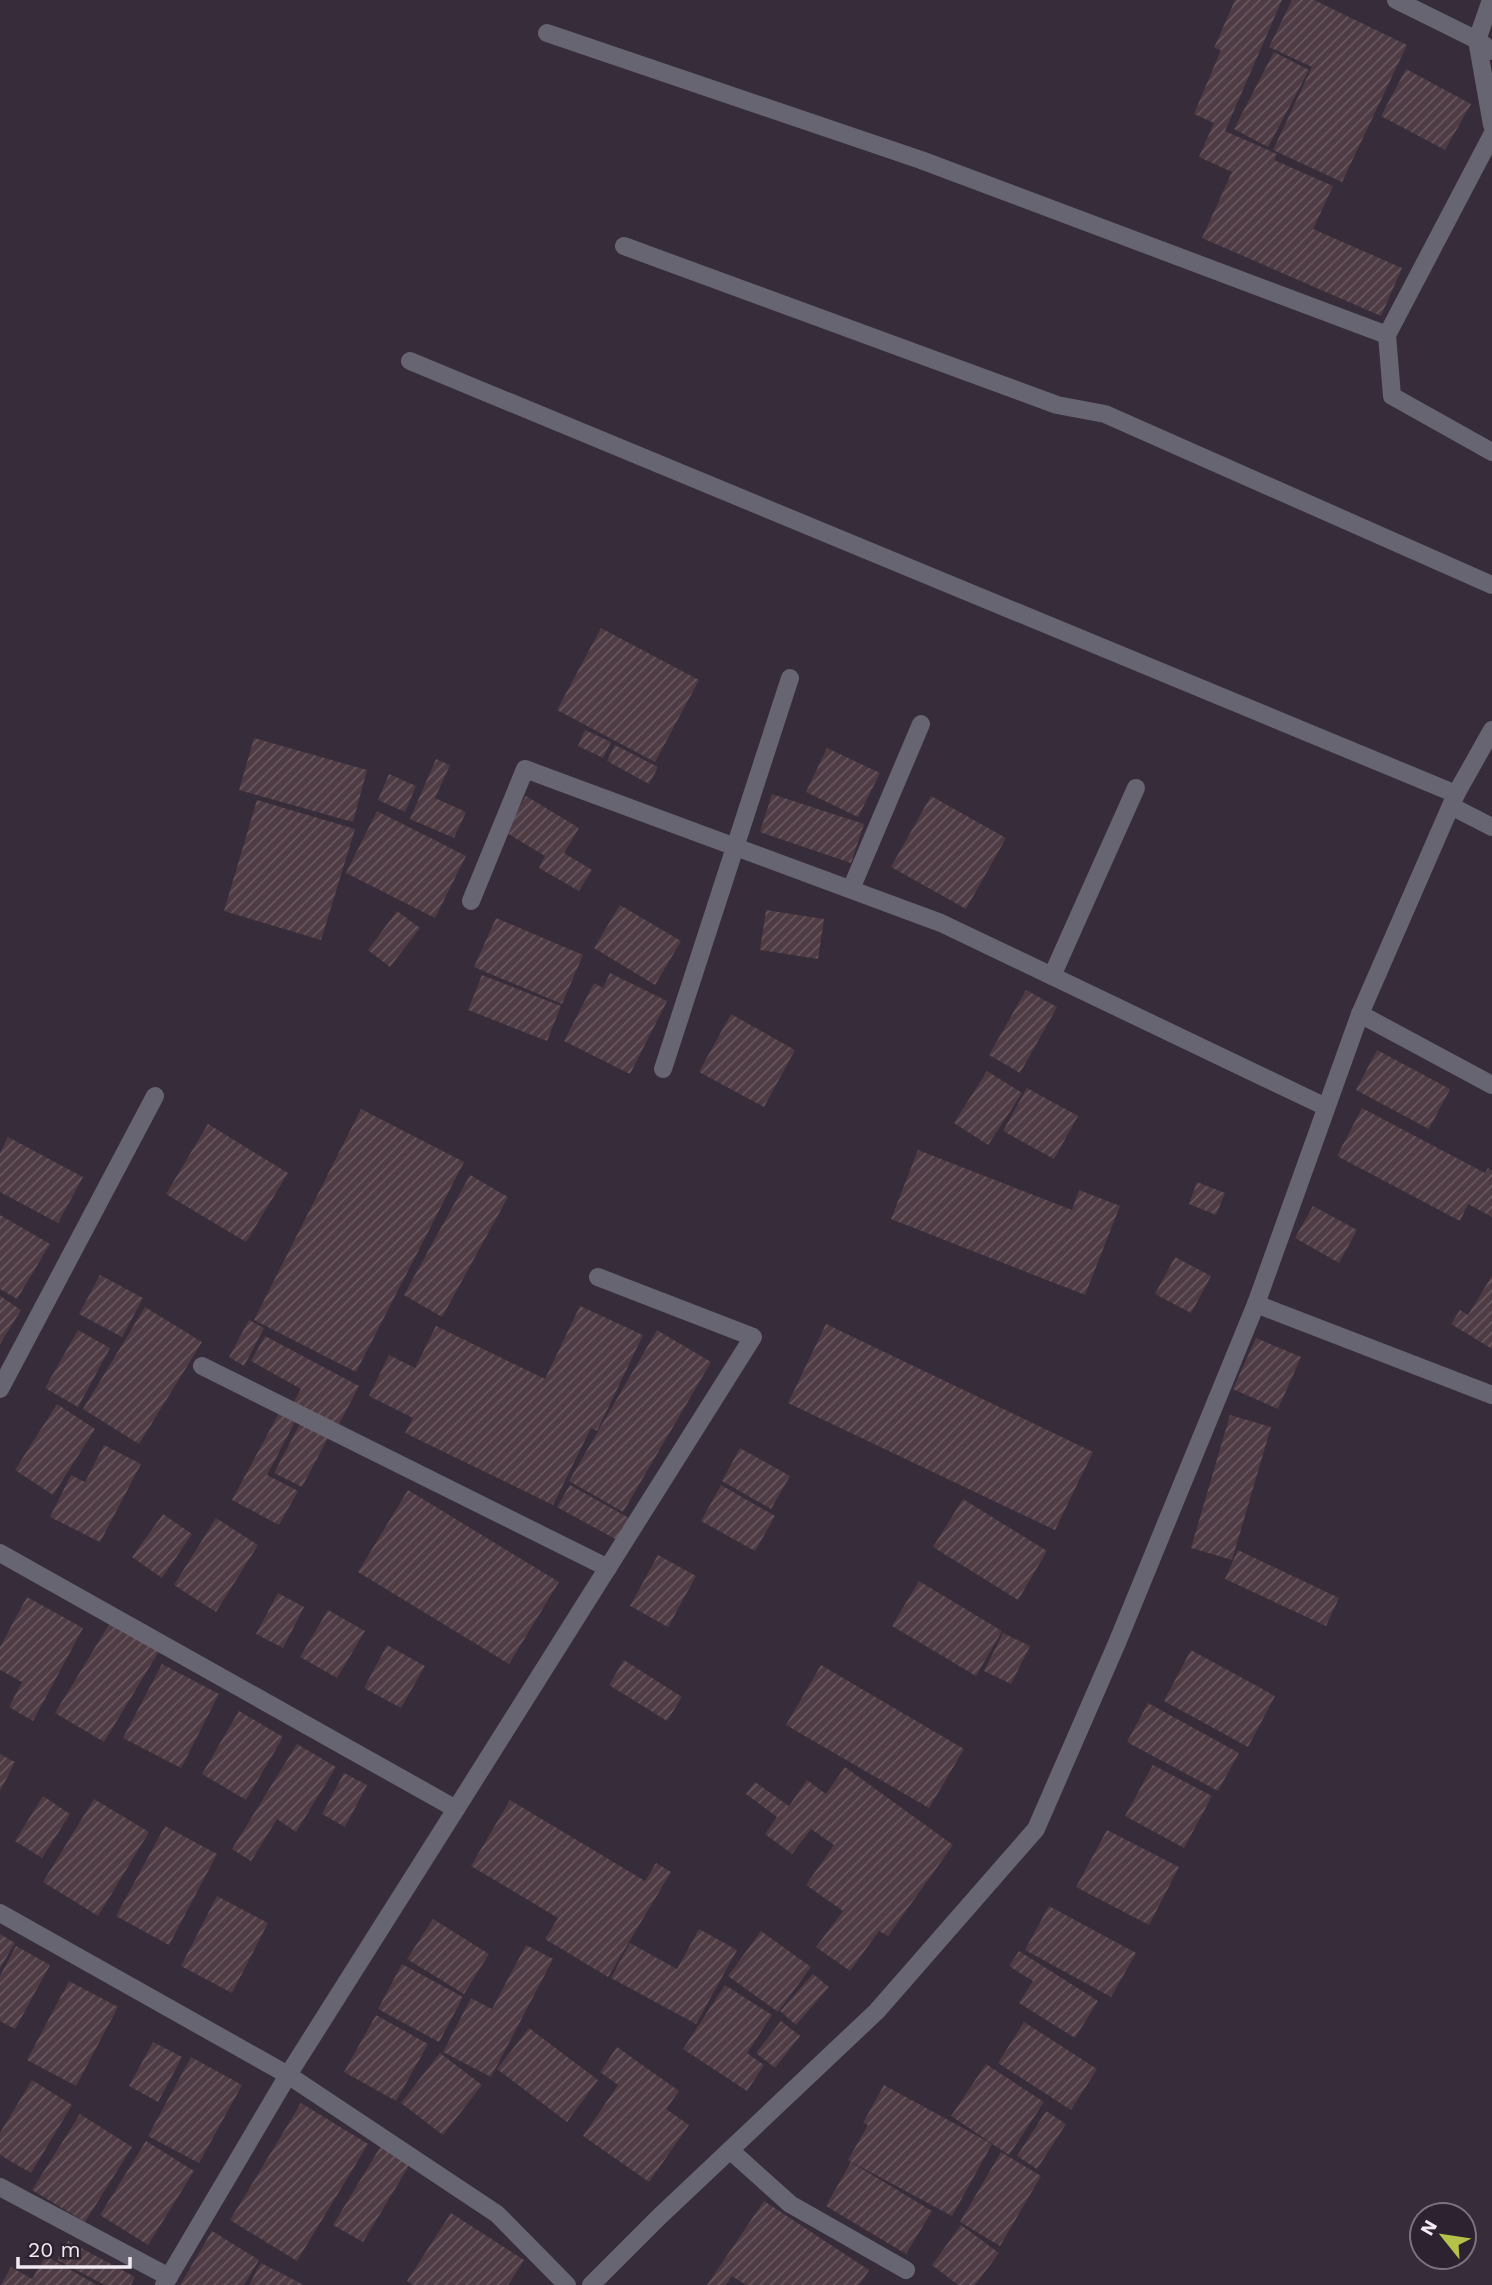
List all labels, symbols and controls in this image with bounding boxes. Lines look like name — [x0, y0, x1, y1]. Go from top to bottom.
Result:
north arrow — [1408, 2201, 1478, 2271]
text: N — [1415, 2216, 1442, 2240]
scale bar — [18, 2226, 130, 2270]
text: 20 m — [28, 2237, 80, 2262]

